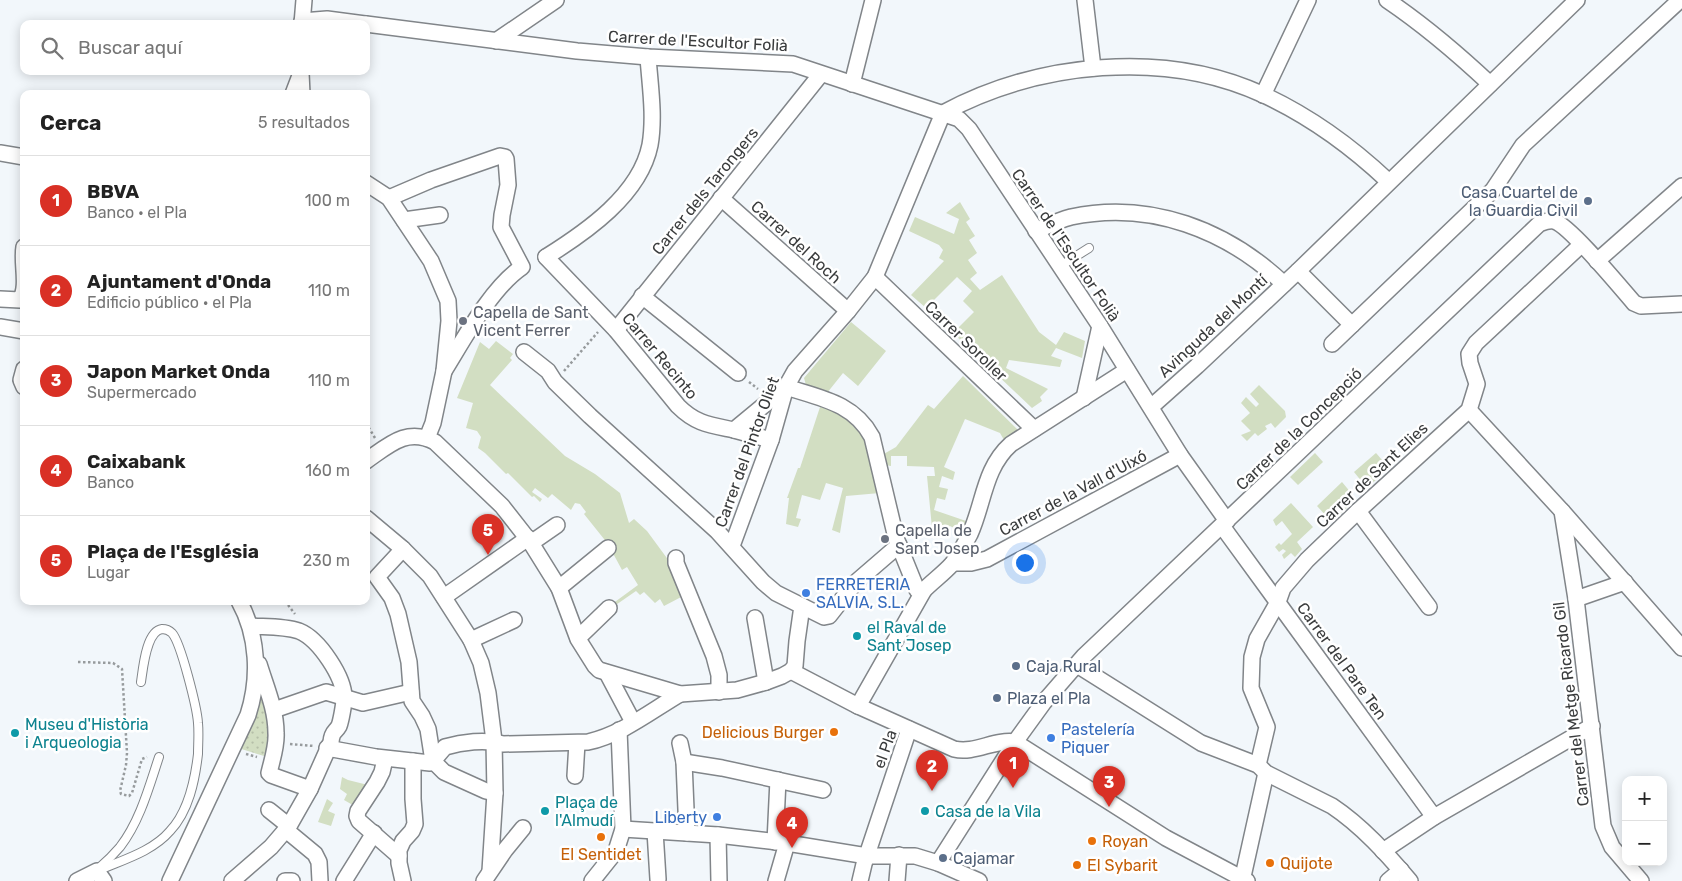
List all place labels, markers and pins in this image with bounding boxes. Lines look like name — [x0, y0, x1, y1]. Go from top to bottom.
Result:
place label: Casa Cuartel de la Guardia Civil — [1461, 183, 1578, 220]
marker: Casa Cuartel de la Guardia Civil — [1582, 195, 1594, 207]
place label: Capella de Sant Vicent Ferrer — [473, 303, 589, 340]
marker: Capella de Sant Vicent Ferrer — [457, 315, 469, 327]
pin: 5 — [472, 514, 504, 555]
place label: Capella de Sant Josep — [895, 521, 980, 558]
marker: Capella de Sant Josep — [879, 533, 891, 545]
place label: FERRETERIA SALVIA, S.L. — [816, 575, 911, 612]
marker: FERRETERIA SALVIA, S.L. — [800, 587, 812, 599]
place label: el Raval de Sant Josep — [867, 618, 952, 655]
marker: el Raval de Sant Josep — [851, 630, 863, 642]
place label: Caja Rural — [1026, 657, 1101, 676]
marker: Caja Rural — [1010, 660, 1022, 672]
place label: Plaza el Pla — [1007, 689, 1091, 708]
marker: Plaza el Pla — [991, 692, 1003, 704]
place label: Museu d'Història i Arqueologia — [25, 715, 149, 752]
place label: Pastelería Piquer — [1061, 720, 1135, 757]
place label: Delicious Burger — [702, 723, 824, 742]
marker: Delicious Burger — [828, 726, 840, 738]
marker: Museu d'Història i Arqueologia — [9, 727, 21, 739]
marker: Pastelería Piquer — [1045, 732, 1057, 744]
pin: 1 — [997, 747, 1029, 788]
pin: 2 — [916, 750, 948, 791]
pin: 3 — [1093, 766, 1125, 807]
place label: Plaça de l'Almudí — [555, 793, 618, 830]
place label: Casa de la Vila — [935, 802, 1041, 821]
marker: Plaça de l'Almudí — [539, 805, 551, 817]
marker: Casa de la Vila — [919, 805, 931, 817]
pin: 4 — [776, 807, 808, 848]
place label: Liberty — [654, 808, 707, 827]
marker: Liberty — [711, 811, 723, 823]
marker: El Sentidet — [595, 831, 607, 843]
place label: Royan — [1102, 832, 1148, 851]
marker: Royan — [1086, 835, 1098, 847]
place label: El Sentidet — [561, 845, 641, 864]
place label: Cajamar — [953, 849, 1015, 868]
marker: Cajamar — [937, 852, 949, 864]
place label: Quijote — [1280, 854, 1333, 873]
place label: El Sybarit — [1087, 856, 1158, 875]
marker: Quijote — [1264, 857, 1276, 869]
marker: El Sybarit — [1071, 859, 1083, 871]

